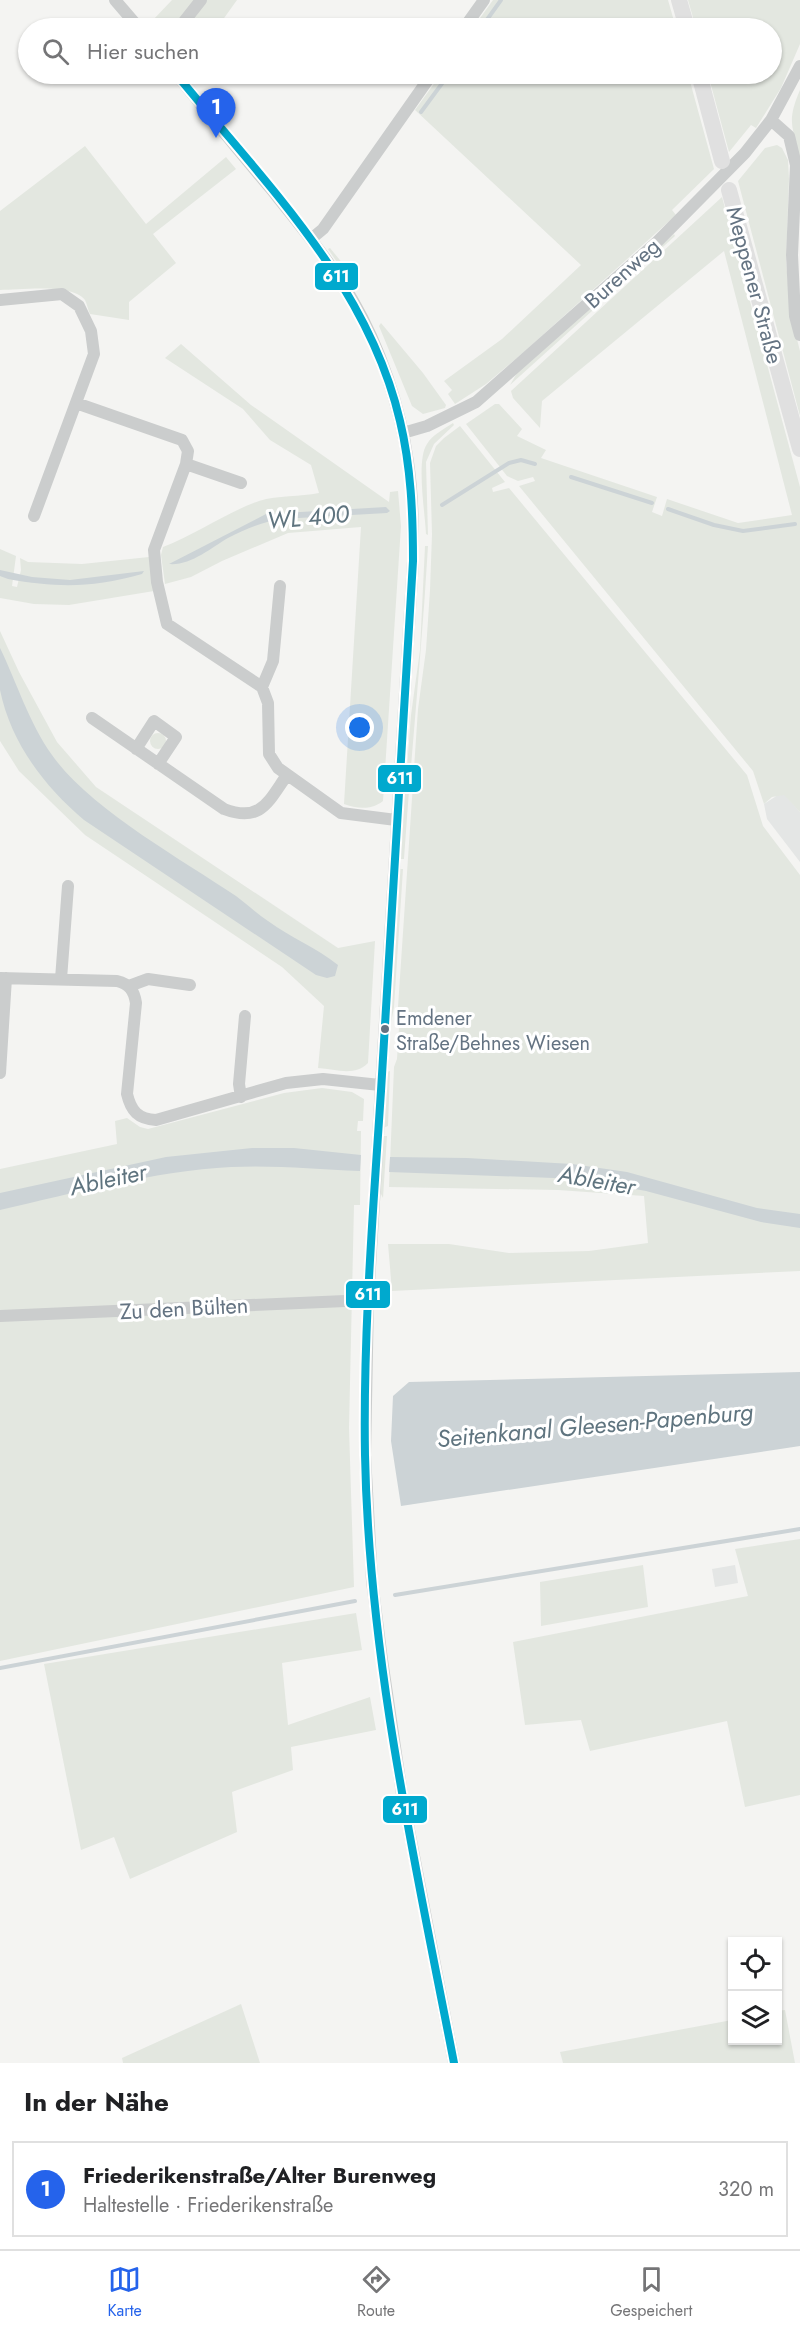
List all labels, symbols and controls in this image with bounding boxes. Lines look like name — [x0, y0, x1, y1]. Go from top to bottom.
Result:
search box — [18, 18, 782, 84]
icon: search — [39, 35, 72, 68]
text: Hier suchen — [87, 35, 199, 67]
pin: 1 — [196, 88, 236, 138]
street label: Meppener Straße — [719, 203, 791, 367]
street label: Burenweg — [577, 230, 667, 316]
line badge: 611 — [314, 262, 359, 291]
text: 611 — [323, 265, 350, 288]
water label: WL 400 — [265, 496, 351, 538]
your location — [345, 713, 374, 742]
line badge: 611 — [377, 764, 422, 793]
text: 611 — [387, 767, 414, 790]
place label: Emdener Straße/Behnes Wiesen — [396, 1004, 590, 1058]
marker: Emdener Straße/Behnes Wiesen — [379, 1023, 391, 1035]
water label: Ableiter — [65, 1153, 152, 1204]
water label: Ableiter — [555, 1156, 640, 1204]
line badge: 611 — [345, 1280, 391, 1309]
text: 611 — [355, 1283, 382, 1306]
street label: Zu den Bülten — [119, 1289, 249, 1327]
water label: Seitenkanal Gleesen-Papenburg — [435, 1394, 755, 1456]
line badge: 611 — [382, 1795, 428, 1824]
text: 611 — [392, 1798, 419, 1821]
map controls — [728, 1937, 782, 2045]
button: locate — [728, 1937, 782, 1991]
button: layers — [728, 1991, 782, 2045]
text: In der Nähe — [24, 2083, 169, 2121]
text: Friederikenstraße/Alter Burenweg — [83, 2159, 436, 2191]
text: 1 — [40, 2175, 51, 2204]
text: 320 m — [718, 2175, 774, 2204]
text: Haltestelle · Friederikenstraße — [83, 2191, 333, 2220]
tab: Karte — [108, 2263, 142, 2322]
tab: Route — [357, 2263, 395, 2322]
tab: Gespeichert — [610, 2263, 692, 2322]

